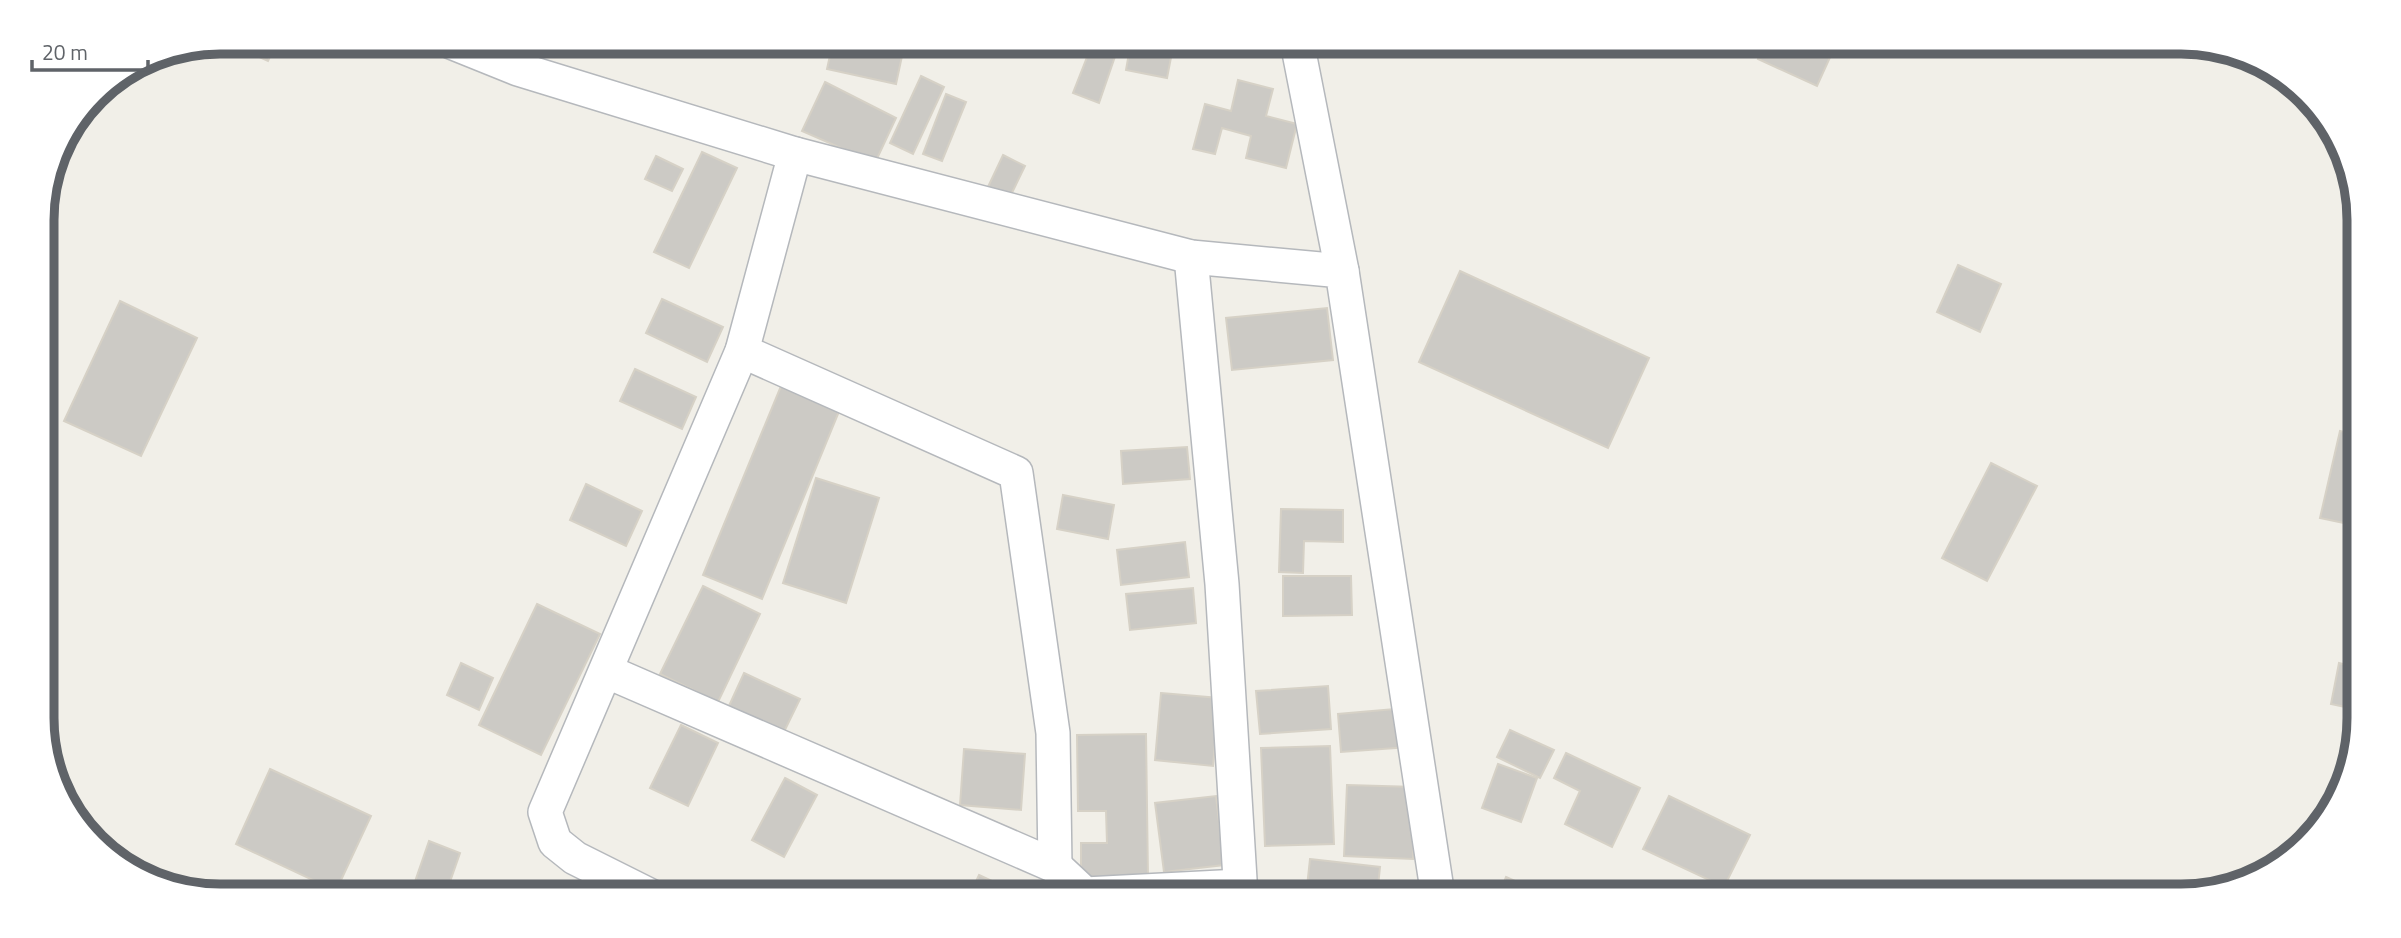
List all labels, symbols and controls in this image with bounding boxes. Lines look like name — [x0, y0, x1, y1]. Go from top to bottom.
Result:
scale bar — [32, 28, 147, 72]
text: 20 m — [42, 36, 88, 68]

